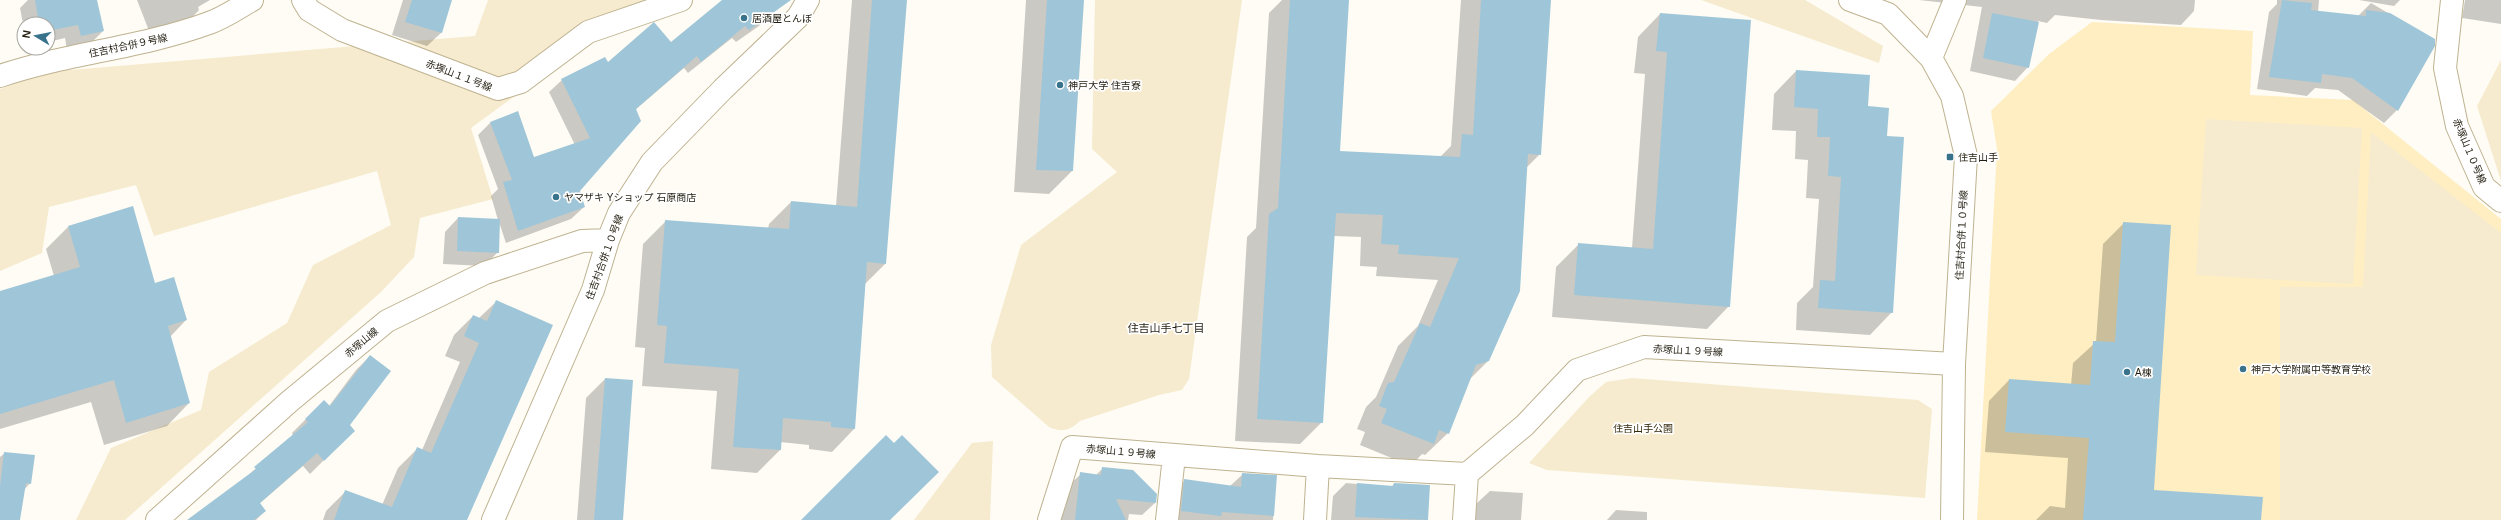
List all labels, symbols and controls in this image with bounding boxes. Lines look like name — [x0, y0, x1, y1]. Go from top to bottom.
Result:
marker: 居酒屋とんぼ — [739, 13, 749, 23]
place label: 居酒屋とんぼ — [752, 13, 812, 24]
north arrow — [16, 16, 56, 56]
text: N — [20, 29, 33, 39]
street label: 住吉村合併９号線 — [88, 32, 168, 59]
street label: 赤塚山１１号線 — [424, 58, 493, 93]
marker: 神戸大学 住吉寮 — [1055, 80, 1065, 90]
place label: 神戸大学 住吉寮 — [1068, 80, 1141, 91]
street label: 赤塚山１０号線 — [2451, 117, 2488, 186]
marker: 住吉山手 — [1945, 152, 1955, 162]
place label: 住吉山手 — [1958, 152, 1998, 163]
street label: 住吉村合併１０号線 — [1954, 190, 1969, 280]
marker: ヤマザキ Yショップ 石原商店 — [551, 192, 561, 202]
place label: ヤマザキ Yショップ 石原商店 — [564, 192, 696, 203]
street label: 住吉村合併１０号線 — [584, 213, 625, 301]
district label: 住吉山手七丁目 — [1128, 322, 1205, 334]
street label: 赤塚山線 — [342, 325, 380, 359]
street label: 赤塚山１９号線 — [1653, 343, 1723, 358]
marker: 神戸大学附属中等教育学校 — [2238, 364, 2248, 374]
place label: 神戸大学附属中等教育学校 — [2251, 364, 2371, 375]
marker: A棟 — [2122, 367, 2132, 377]
place label: A棟 — [2135, 367, 2152, 378]
park label: 住吉山手公園 — [1613, 423, 1673, 434]
street label: 赤塚山１９号線 — [1086, 443, 1156, 460]

